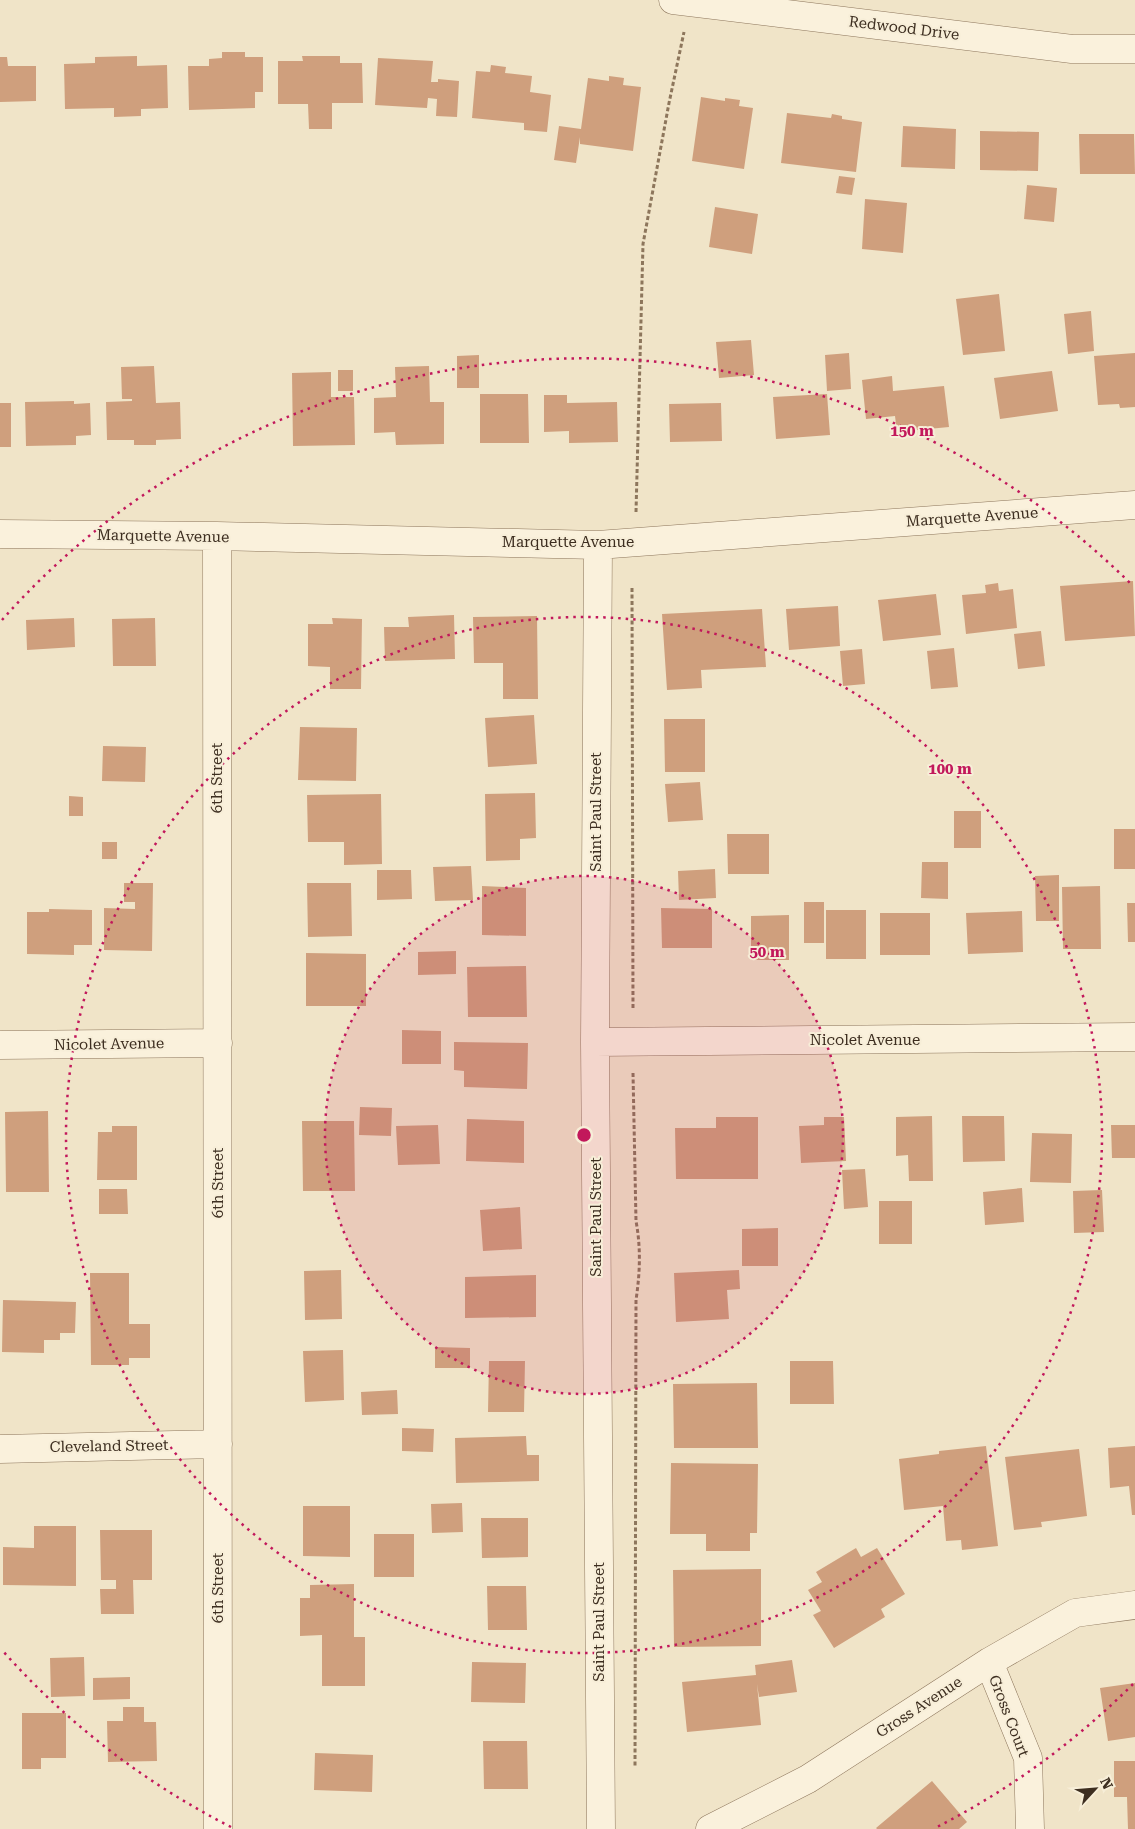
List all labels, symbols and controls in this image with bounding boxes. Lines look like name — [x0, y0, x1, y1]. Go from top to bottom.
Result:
street label: Redwood Drive — [848, 12, 960, 44]
text: 150 m — [890, 422, 934, 440]
street label: Marquette Avenue — [905, 503, 1039, 531]
street label: Marquette Avenue — [97, 526, 229, 546]
street label: Marquette Avenue — [502, 533, 634, 551]
street label: 6th Street — [208, 742, 226, 813]
street label: Saint Paul Street — [587, 752, 605, 872]
text: 100 m — [928, 760, 972, 778]
text: 50 m — [749, 943, 785, 961]
street label: Nicolet Avenue — [810, 1031, 920, 1049]
street label: Nicolet Avenue — [54, 1034, 164, 1054]
centre of rings — [575, 1126, 593, 1144]
street label: 6th Street — [209, 1147, 227, 1218]
street label: Saint Paul Street — [587, 1157, 605, 1277]
street label: Cleveland Street — [49, 1436, 169, 1456]
street label: 6th Street — [209, 1552, 227, 1623]
street label: Saint Paul Street — [590, 1562, 608, 1682]
street label: Gross Court — [985, 1672, 1033, 1760]
street label: Gross Avenue — [873, 1673, 965, 1741]
north arrow — [1070, 1764, 1120, 1814]
text: N — [1097, 1775, 1116, 1792]

